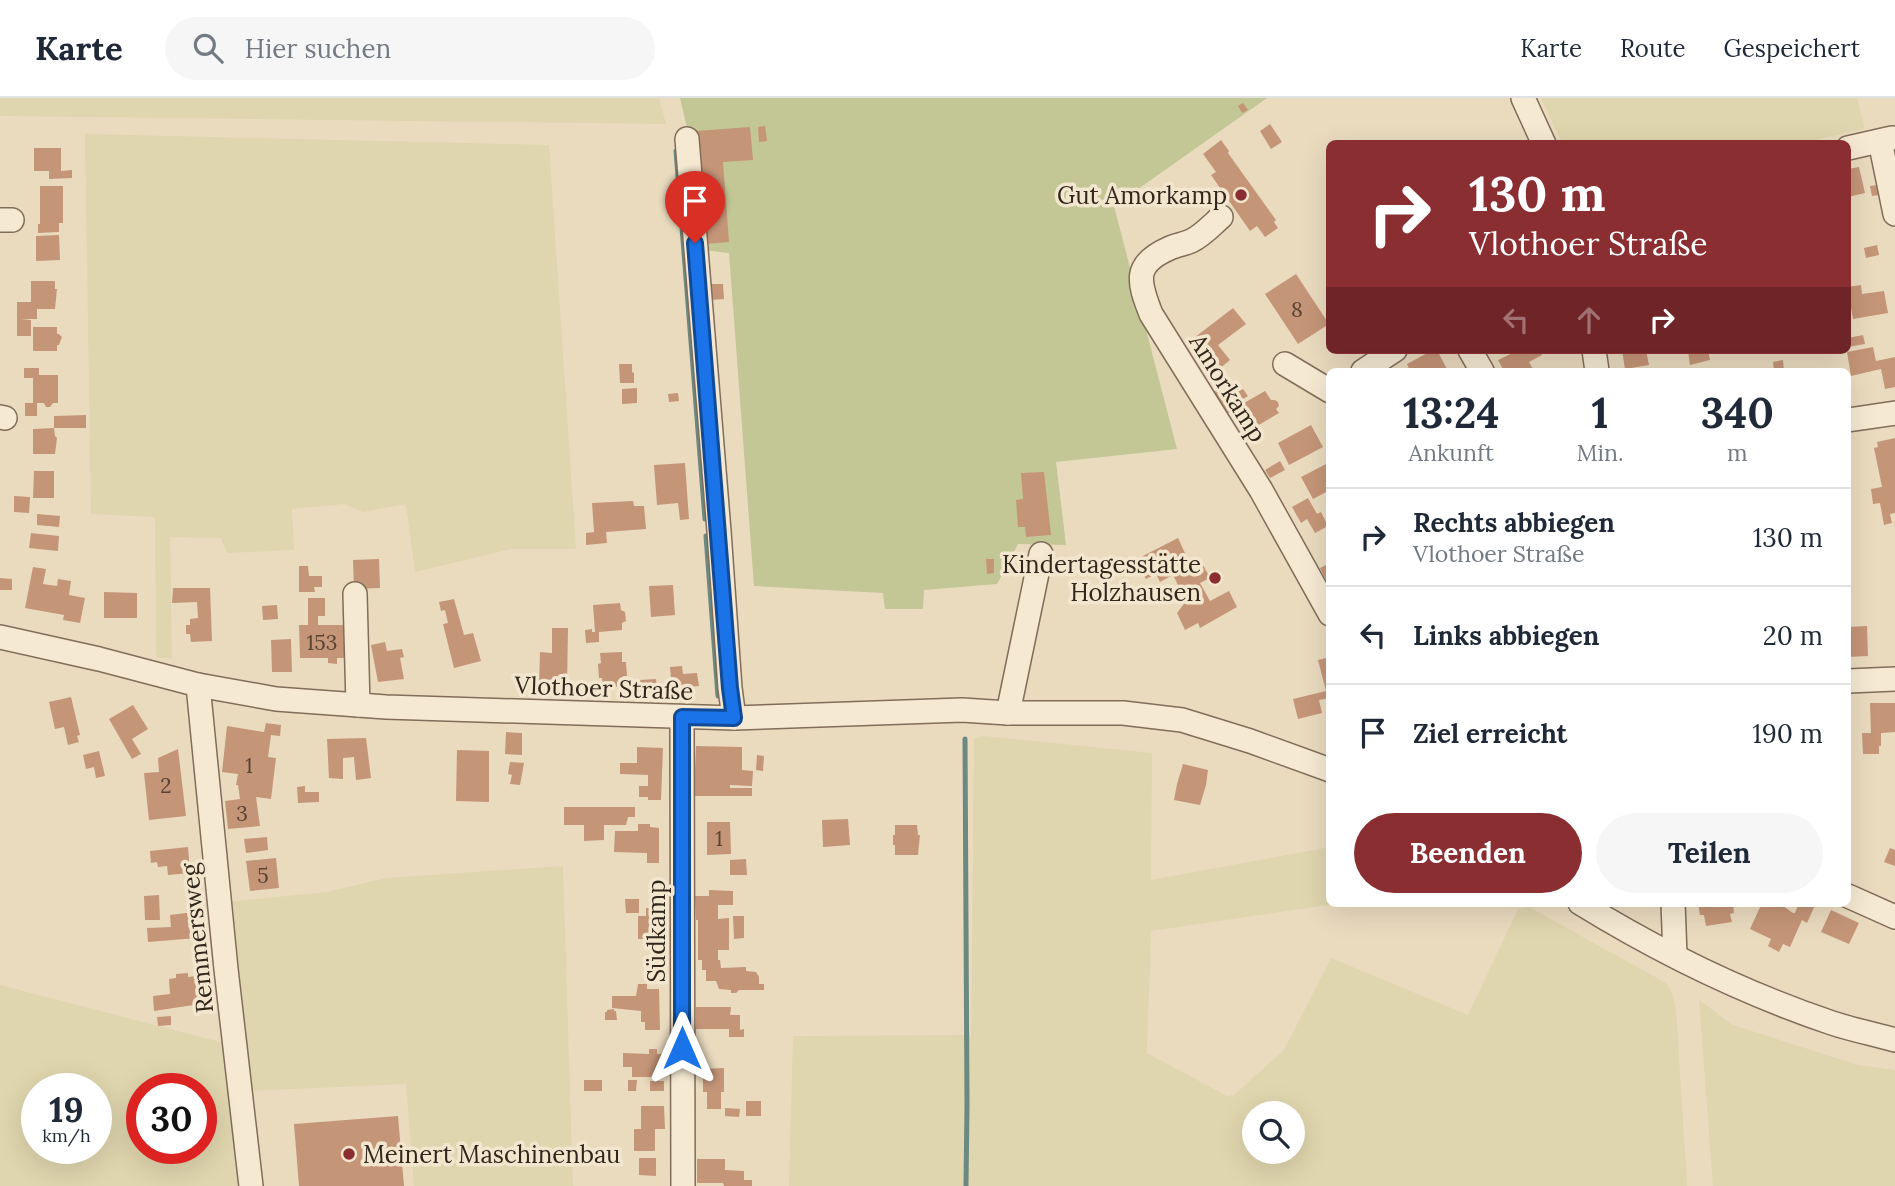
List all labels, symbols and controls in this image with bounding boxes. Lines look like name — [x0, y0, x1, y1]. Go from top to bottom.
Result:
search box — [165, 17, 655, 80]
text: Karte — [35, 27, 123, 69]
icon: search — [189, 29, 227, 67]
text: Hier suchen — [245, 32, 391, 65]
text: Karte — [1520, 33, 1582, 64]
text: Route — [1620, 33, 1686, 64]
text: Gespeichert — [1724, 33, 1860, 64]
text: 130 m — [1469, 162, 1605, 224]
icon: right — [1354, 168, 1445, 259]
pin — [665, 171, 725, 243]
place label: Gut Amorkamp — [1057, 180, 1227, 211]
icon: arrive — [676, 182, 714, 220]
marker: Gut Amorkamp — [1233, 187, 1249, 203]
text: Vlothoer Straße — [1469, 223, 1708, 264]
house number: 8 — [1291, 296, 1303, 323]
icon: left — [1497, 301, 1535, 339]
icon: ahead — [1570, 301, 1608, 339]
icon: right — [1643, 301, 1681, 339]
street label: Amorkamp — [1182, 327, 1273, 448]
text: 13:24 — [1403, 386, 1499, 440]
text: 1 — [1592, 386, 1609, 440]
text: 340 — [1701, 386, 1774, 440]
text: Ankunft — [1409, 438, 1494, 467]
text: Min. — [1577, 438, 1624, 467]
text: m — [1727, 438, 1748, 467]
text: Rechts abbiegen — [1413, 506, 1615, 539]
icon: right — [1354, 518, 1392, 556]
text: 130 m — [1753, 521, 1823, 554]
text: Vlothoer Straße — [1413, 539, 1585, 568]
place label: Kindertagesstätte Holzhausen — [1002, 549, 1201, 608]
marker: Kindertagesstätte Holzhausen — [1207, 570, 1223, 586]
icon: left — [1354, 616, 1392, 654]
text: Links abbiegen — [1413, 619, 1599, 652]
text: 20 m — [1763, 619, 1823, 652]
house number: 153 — [307, 629, 337, 656]
street label: Vlothoer Straße — [513, 669, 694, 707]
icon: arrive — [1354, 714, 1392, 752]
text: Ziel erreicht — [1413, 717, 1567, 750]
text: 190 m — [1752, 717, 1823, 750]
house number: 1 — [245, 752, 253, 779]
house number: 2 — [160, 772, 172, 799]
house number: 3 — [236, 800, 248, 827]
button: Beenden — [1354, 813, 1582, 893]
button: Teilen — [1596, 813, 1823, 893]
house number: 1 — [715, 825, 723, 852]
street label: Remmersweg — [174, 861, 220, 1014]
house number: 5 — [257, 862, 269, 889]
street label: Südkamp — [641, 879, 672, 983]
position arrow — [645, 1011, 719, 1085]
speed limit sign: 30 — [126, 1073, 217, 1164]
text: 19 — [49, 1087, 84, 1132]
map controls — [1242, 1101, 1305, 1164]
button: search — [1242, 1101, 1305, 1164]
text: km/h — [42, 1124, 91, 1147]
place label: Meinert Maschinenbau — [363, 1139, 620, 1170]
marker: Meinert Maschinenbau — [341, 1146, 357, 1162]

